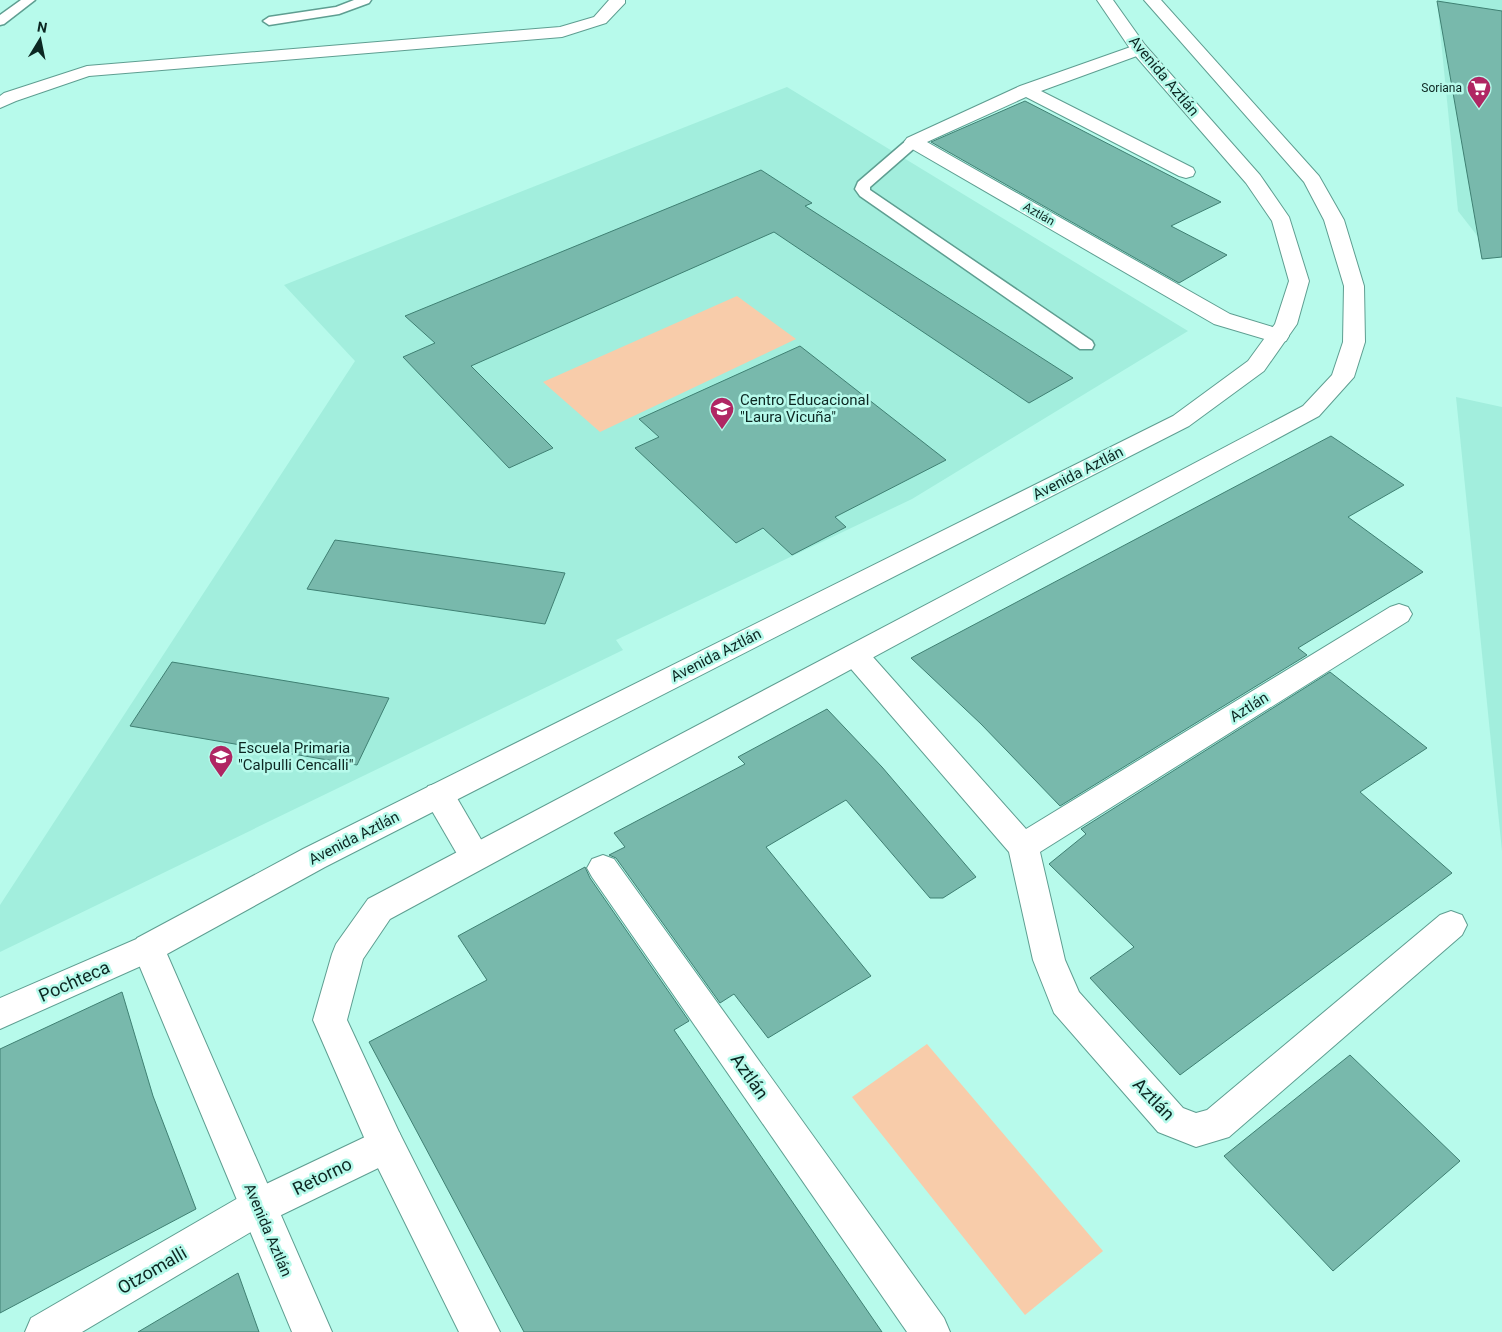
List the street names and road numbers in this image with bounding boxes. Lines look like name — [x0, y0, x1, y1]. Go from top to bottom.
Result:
street label: Avenida Aztlán — [1125, 32, 1203, 120]
street label: Aztlán — [1021, 199, 1057, 229]
street label: Avenida Aztlán — [1030, 442, 1126, 504]
street label: Avenida Aztlán — [668, 624, 764, 686]
street label: Aztlán — [1226, 688, 1272, 726]
street label: Avenida Aztlán — [306, 807, 402, 869]
street label: Pochteca — [35, 956, 113, 1006]
street label: Aztlán — [727, 1049, 773, 1103]
street label: Aztlán — [1129, 1073, 1179, 1125]
street label: Retorno — [289, 1153, 355, 1199]
street label: Avenida Aztlán — [240, 1181, 296, 1279]
street label: Otzomalli — [114, 1242, 190, 1298]

